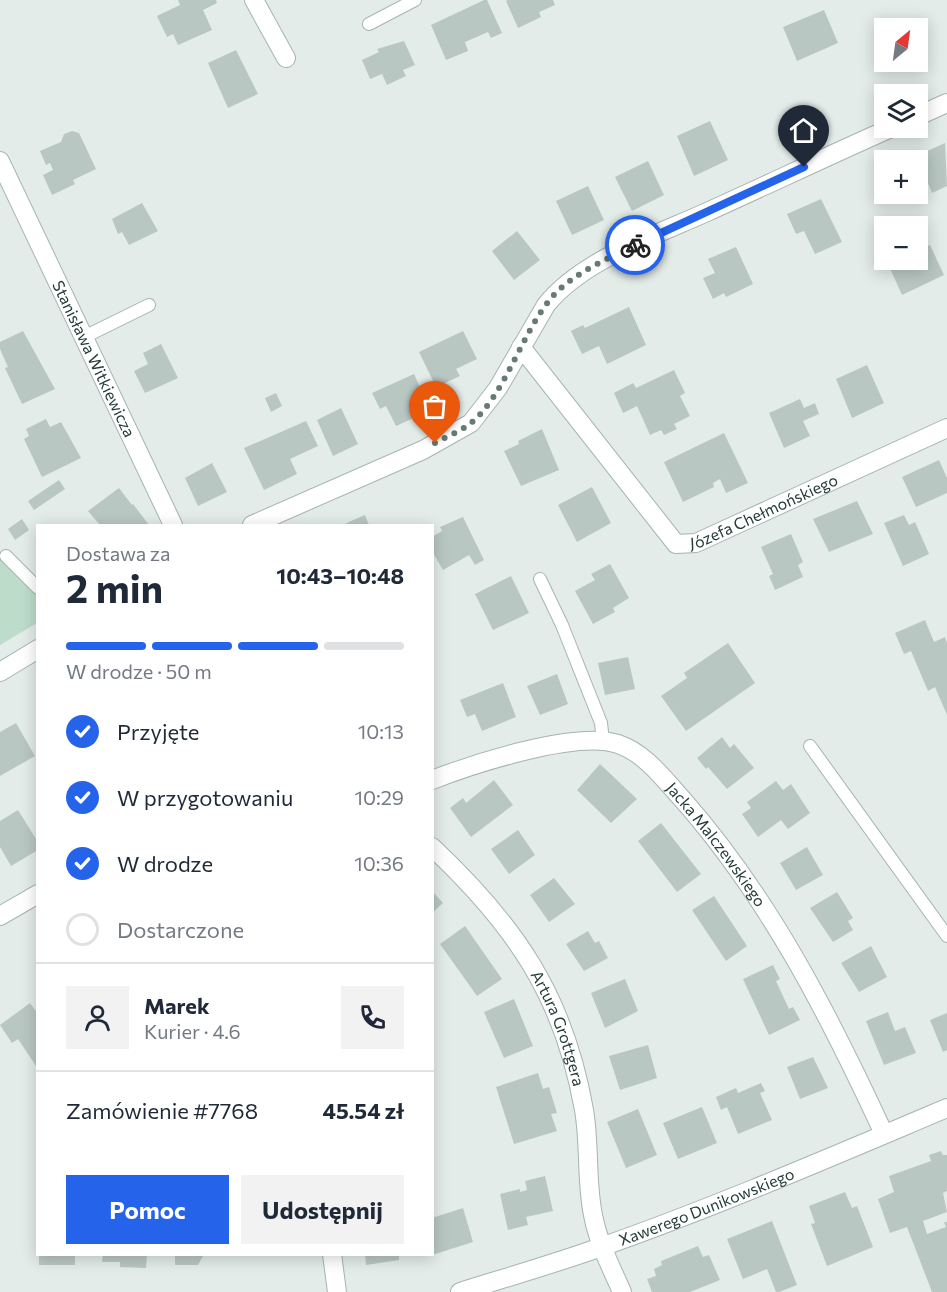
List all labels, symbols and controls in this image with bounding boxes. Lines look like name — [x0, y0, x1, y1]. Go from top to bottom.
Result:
north arrow — [874, 18, 928, 72]
map controls — [874, 18, 928, 270]
button: layers — [874, 84, 928, 138]
pin — [778, 105, 829, 167]
icon: home — [787, 114, 820, 147]
button: + — [874, 150, 928, 204]
courier — [605, 215, 665, 275]
button: − — [874, 216, 928, 270]
icon: bike — [619, 229, 652, 262]
street label: Stanisława Witkiewicza — [49, 277, 140, 440]
pin — [409, 381, 460, 443]
icon: bag — [418, 390, 451, 423]
street label: Józefa Chełmońskiego — [689, 469, 840, 552]
text: Dostawa za — [66, 541, 170, 565]
text: 10:43–10:48 — [276, 562, 404, 589]
text: 2 min — [66, 563, 163, 611]
text: W drodze · 50 m — [66, 659, 212, 683]
icon: check — [66, 715, 99, 748]
text: Przyjęte — [117, 718, 199, 745]
text: 10:13 — [358, 719, 404, 743]
street label: Jacka Malczewskiego — [663, 778, 770, 910]
icon: check — [66, 781, 99, 814]
text: W przygotowaniu — [117, 784, 293, 811]
text: 10:29 — [355, 785, 404, 809]
icon: check — [66, 847, 99, 880]
text: W drodze — [117, 850, 213, 877]
text: 10:36 — [354, 851, 404, 875]
text: Dostarczone — [117, 916, 244, 943]
street label: Artura Grottgera — [528, 967, 589, 1088]
button: person — [66, 986, 129, 1049]
button: phone — [341, 986, 404, 1049]
text: Marek — [144, 992, 210, 1019]
text: Kurier · 4.6 — [144, 1019, 241, 1043]
text: Zamówienie #7768 — [66, 1097, 258, 1124]
text: 45.54 zł — [322, 1097, 404, 1124]
street label: Xawerego Dunikowskiego — [616, 1163, 797, 1249]
button: Pomoc — [66, 1175, 229, 1244]
button: Udostępnij — [241, 1175, 404, 1244]

